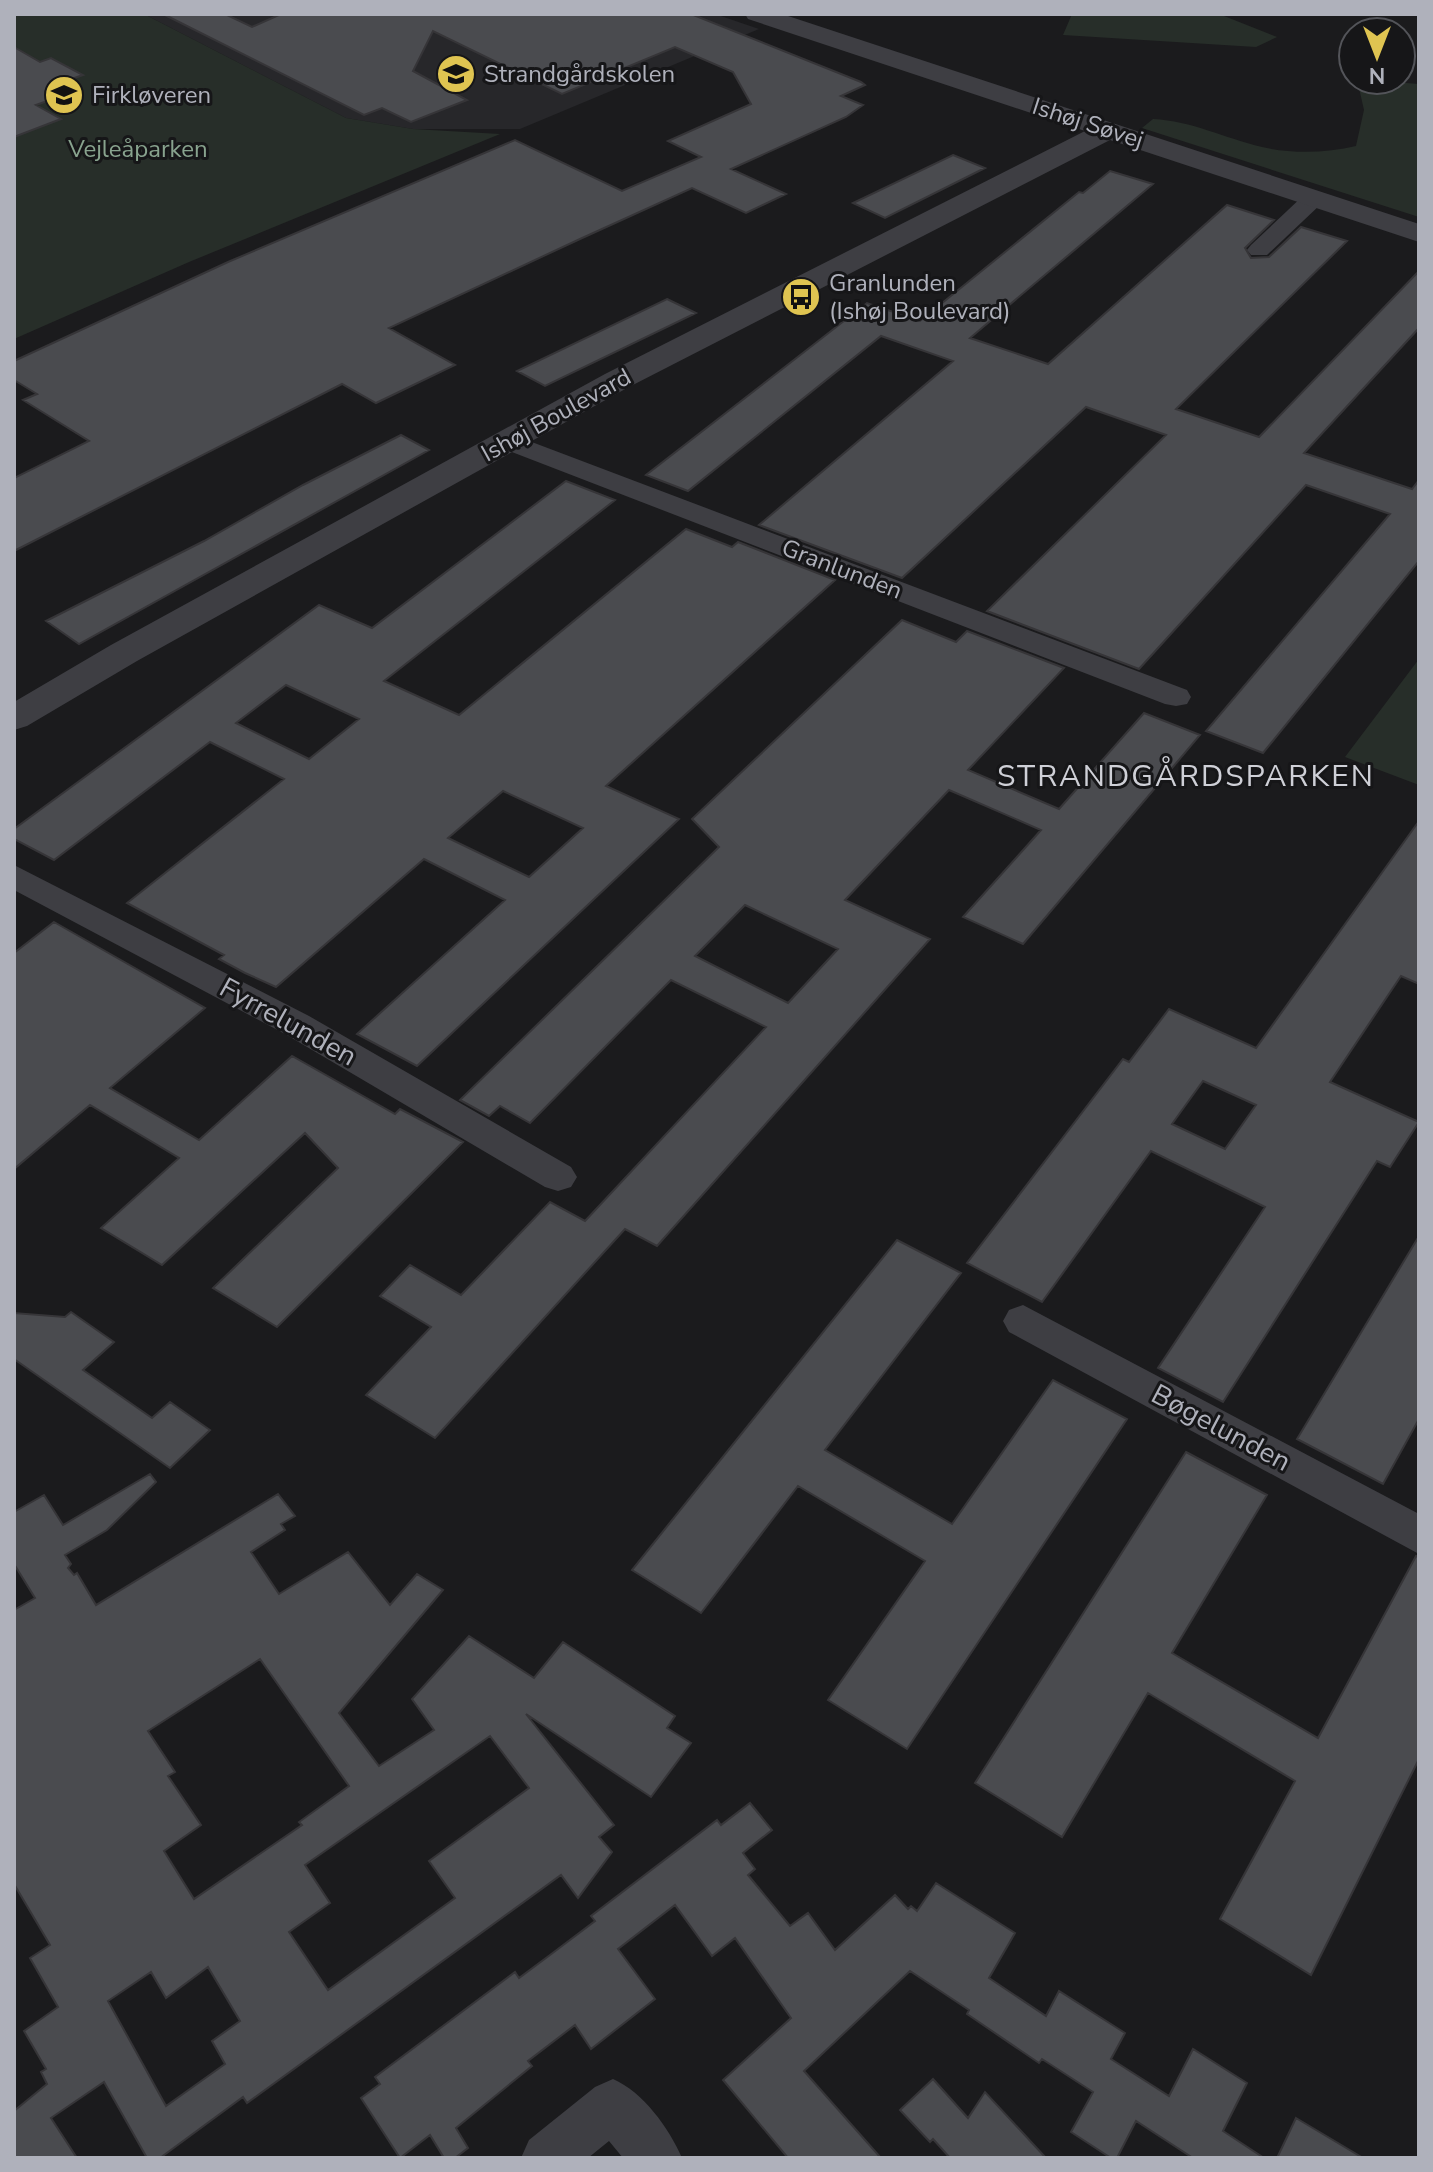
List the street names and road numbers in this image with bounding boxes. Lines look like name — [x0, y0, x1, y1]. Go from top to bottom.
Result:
street label: Ishøj Søvej — [1028, 90, 1148, 156]
street label: Ishøj Boulevard — [475, 361, 637, 469]
street label: Granlunden — [777, 531, 907, 607]
street label: Fyrrelunden — [213, 969, 363, 1075]
street label: Bøgelunden — [1145, 1375, 1297, 1481]

